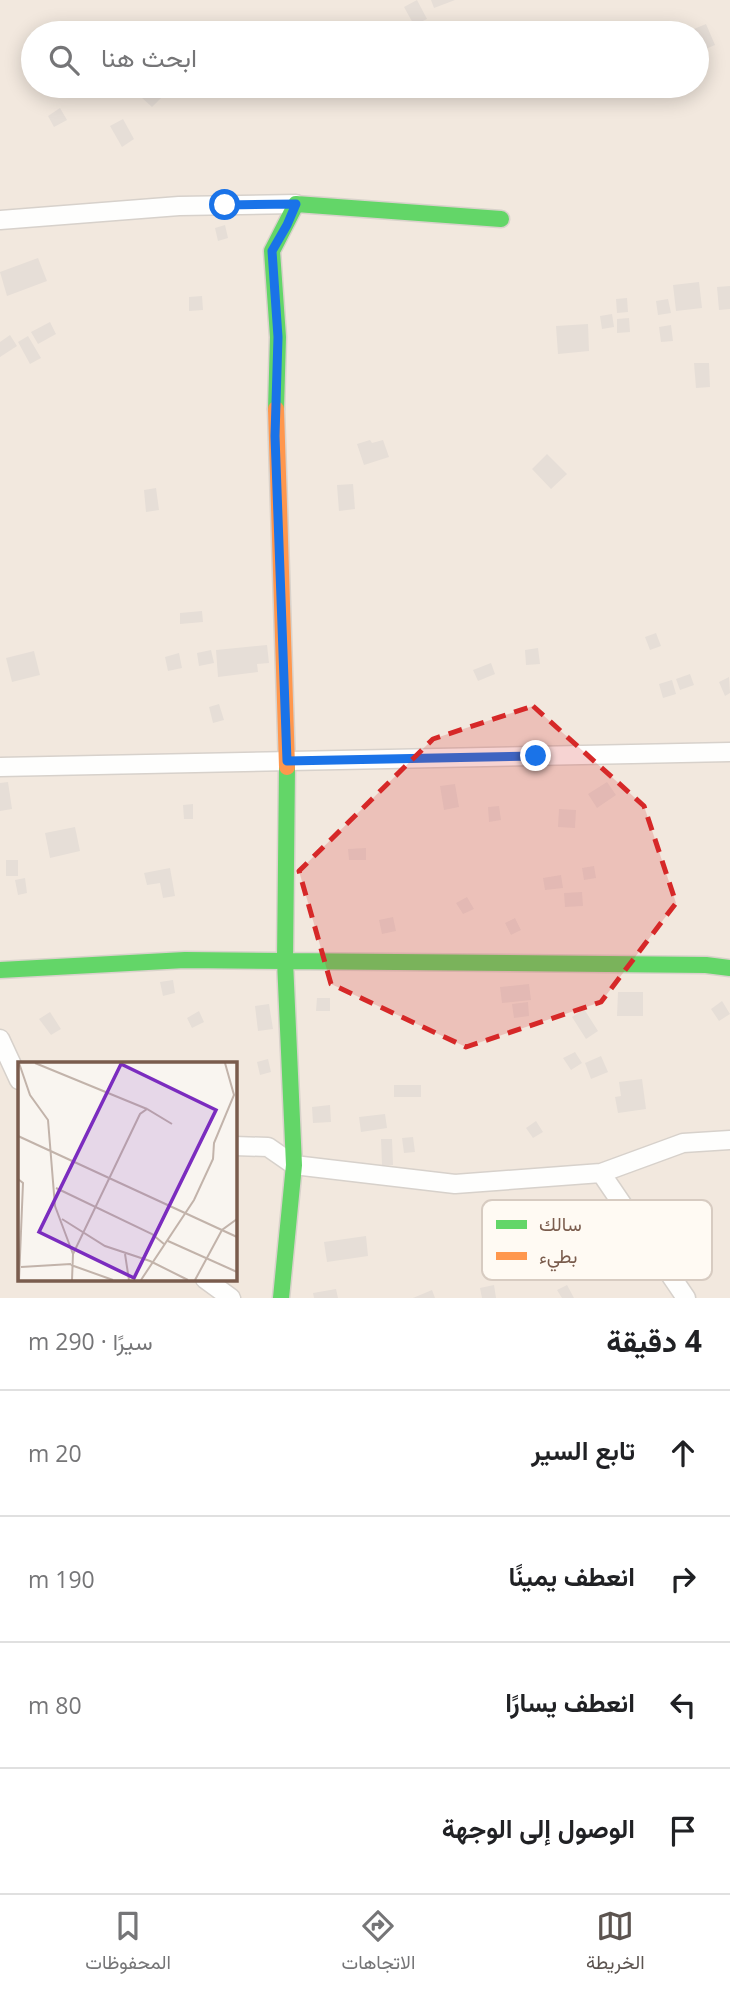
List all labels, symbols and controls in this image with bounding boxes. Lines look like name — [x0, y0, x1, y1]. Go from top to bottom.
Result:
search box — [21, 21, 709, 98]
text: ابحث هنا — [101, 39, 197, 75]
icon: search — [45, 41, 83, 79]
route start — [209, 189, 240, 220]
route end — [520, 740, 551, 771]
inset map — [18, 1062, 236, 1280]
legend — [482, 1200, 712, 1280]
text: سالك — [539, 1211, 582, 1237]
text: بطيء — [539, 1243, 577, 1272]
text: 4 دقيقة — [606, 1320, 702, 1361]
text: سيرًا · 290 m — [28, 1325, 153, 1357]
text: تابع السير — [531, 1432, 635, 1468]
icon: ahead — [664, 1434, 702, 1472]
text: 20 m — [28, 1437, 82, 1469]
text: انعطف يمينًا — [508, 1558, 635, 1594]
icon: right — [664, 1560, 702, 1598]
text: 190 m — [28, 1563, 95, 1595]
text: انعطف يسارًا — [505, 1684, 635, 1720]
icon: left — [664, 1686, 702, 1724]
text: 80 m — [28, 1689, 82, 1721]
text: الوصول إلى الوجهة — [442, 1810, 635, 1846]
icon: arrive — [664, 1812, 702, 1850]
tab: المحفوظات — [85, 1907, 171, 1979]
tab: الاتجاهات — [342, 1907, 415, 1979]
tab: الخريطة — [586, 1907, 645, 1979]

